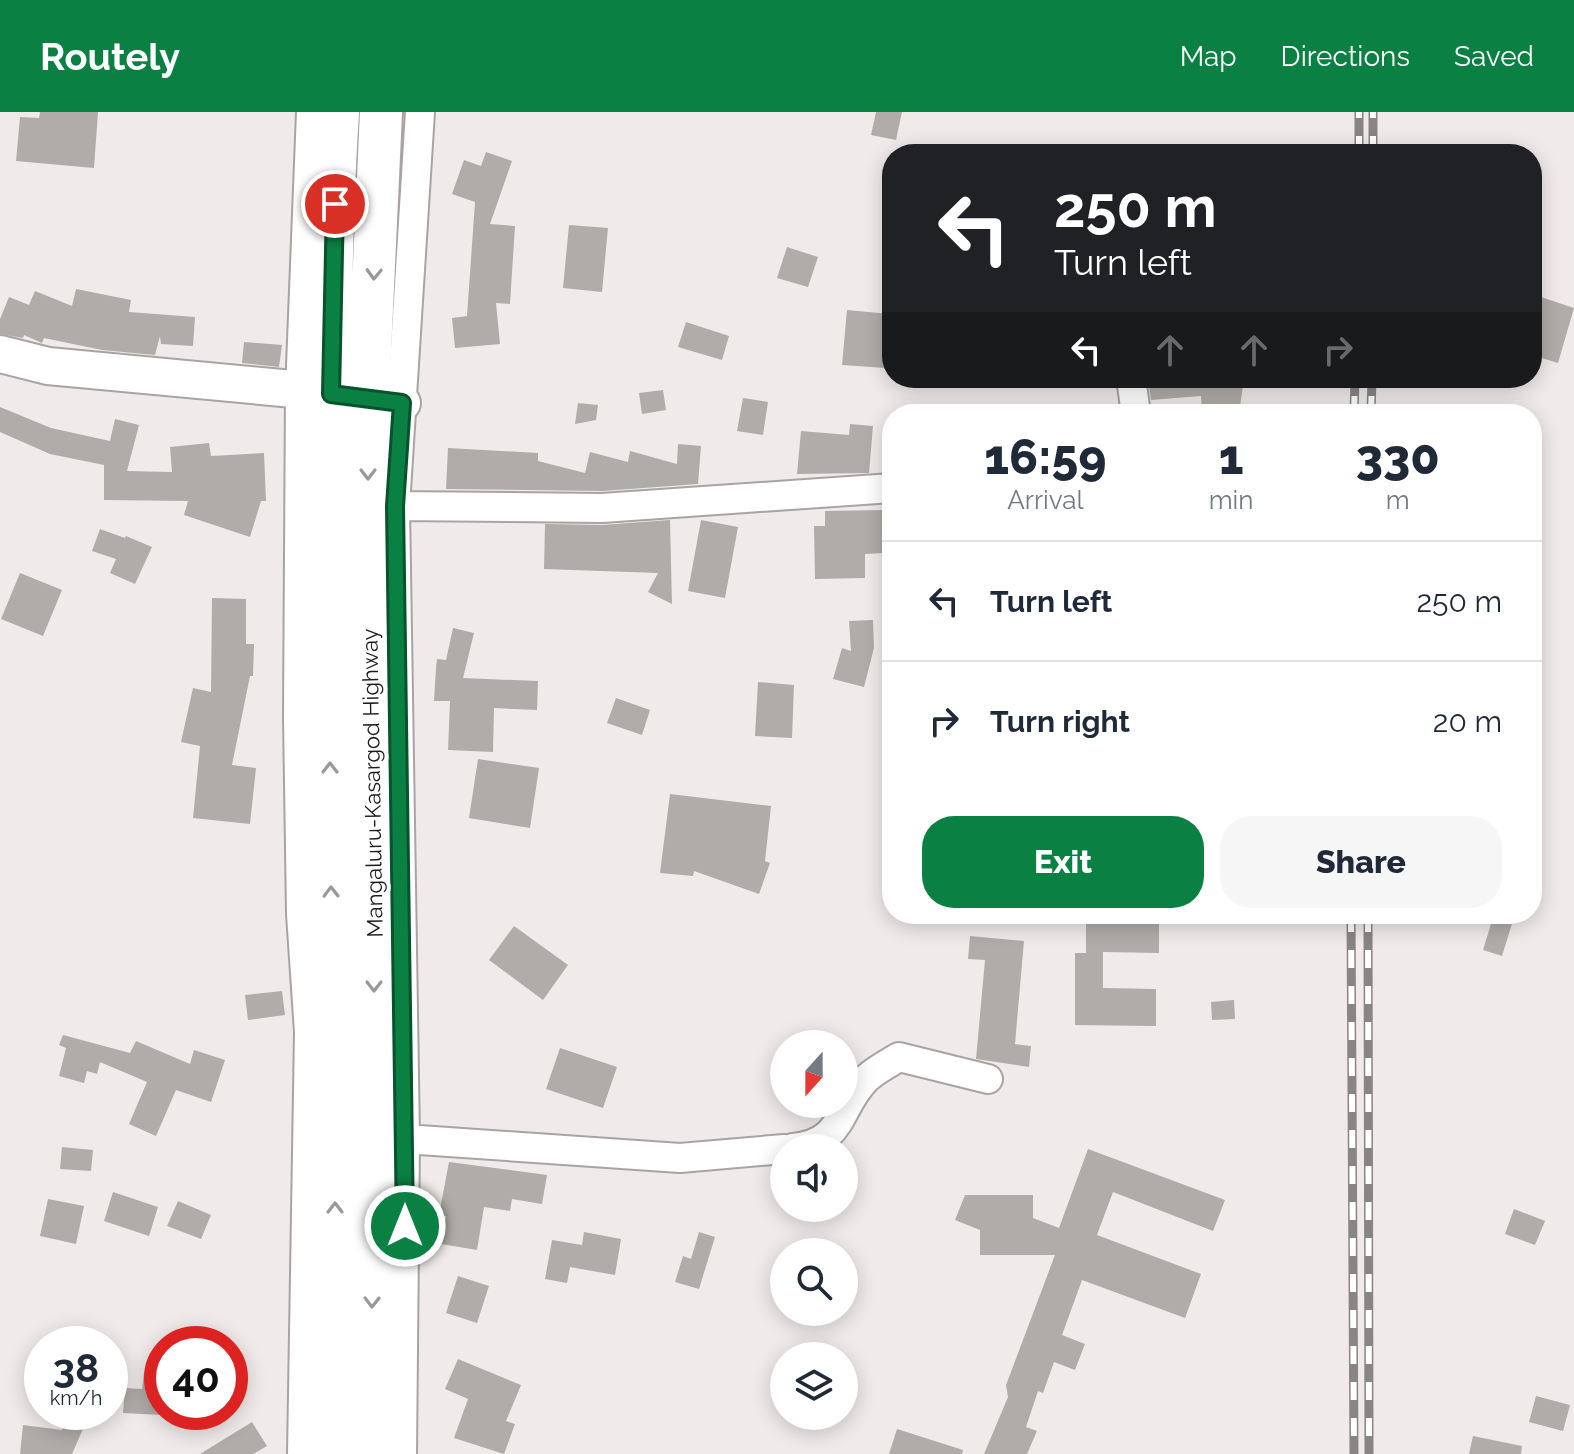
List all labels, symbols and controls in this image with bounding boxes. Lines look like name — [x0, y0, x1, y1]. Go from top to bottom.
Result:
text: Routely — [40, 34, 180, 79]
text: Map — [1180, 40, 1237, 73]
text: Directions — [1281, 40, 1410, 73]
text: Saved — [1454, 40, 1534, 73]
pin — [301, 170, 369, 238]
text: 250 m — [1054, 174, 1217, 240]
icon: left — [922, 176, 1026, 280]
icon: arrive — [313, 182, 357, 226]
text: Turn left — [1054, 241, 1192, 283]
one-way arrow — [365, 268, 382, 281]
icon: left — [1064, 328, 1108, 372]
icon: ahead — [1148, 328, 1192, 372]
icon: ahead — [1232, 328, 1276, 372]
icon: right — [1316, 328, 1360, 372]
text: 16:59 — [984, 429, 1106, 485]
text: 1 — [1219, 429, 1244, 485]
text: 330 — [1356, 429, 1440, 485]
one-way arrow — [359, 468, 377, 481]
text: Arrival — [1007, 485, 1083, 515]
text: min — [1209, 485, 1253, 515]
text: m — [1386, 485, 1410, 515]
icon: left — [922, 579, 966, 623]
text: Turn left — [990, 584, 1112, 619]
text: 250 m — [1416, 584, 1502, 619]
street label: Mangaluru-Kasargod Highway — [356, 628, 388, 938]
icon: right — [922, 699, 966, 743]
text: Turn right — [990, 704, 1130, 739]
text: 20 m — [1433, 704, 1502, 739]
one-way arrow — [321, 761, 339, 774]
button: Exit — [922, 816, 1204, 908]
button: Share — [1220, 816, 1502, 908]
one-way arrow — [323, 885, 340, 898]
one-way arrow — [365, 980, 383, 993]
north arrow — [770, 1030, 858, 1118]
map controls — [770, 1030, 858, 1430]
button: sound — [770, 1134, 858, 1222]
position arrow — [363, 1184, 447, 1268]
one-way arrow — [326, 1201, 344, 1214]
button: search — [770, 1238, 858, 1326]
one-way arrow — [363, 1296, 380, 1309]
speed limit sign: 40 — [144, 1326, 248, 1430]
button: layers — [770, 1342, 858, 1430]
text: 38 — [53, 1344, 99, 1391]
text: km/h — [50, 1386, 102, 1410]

